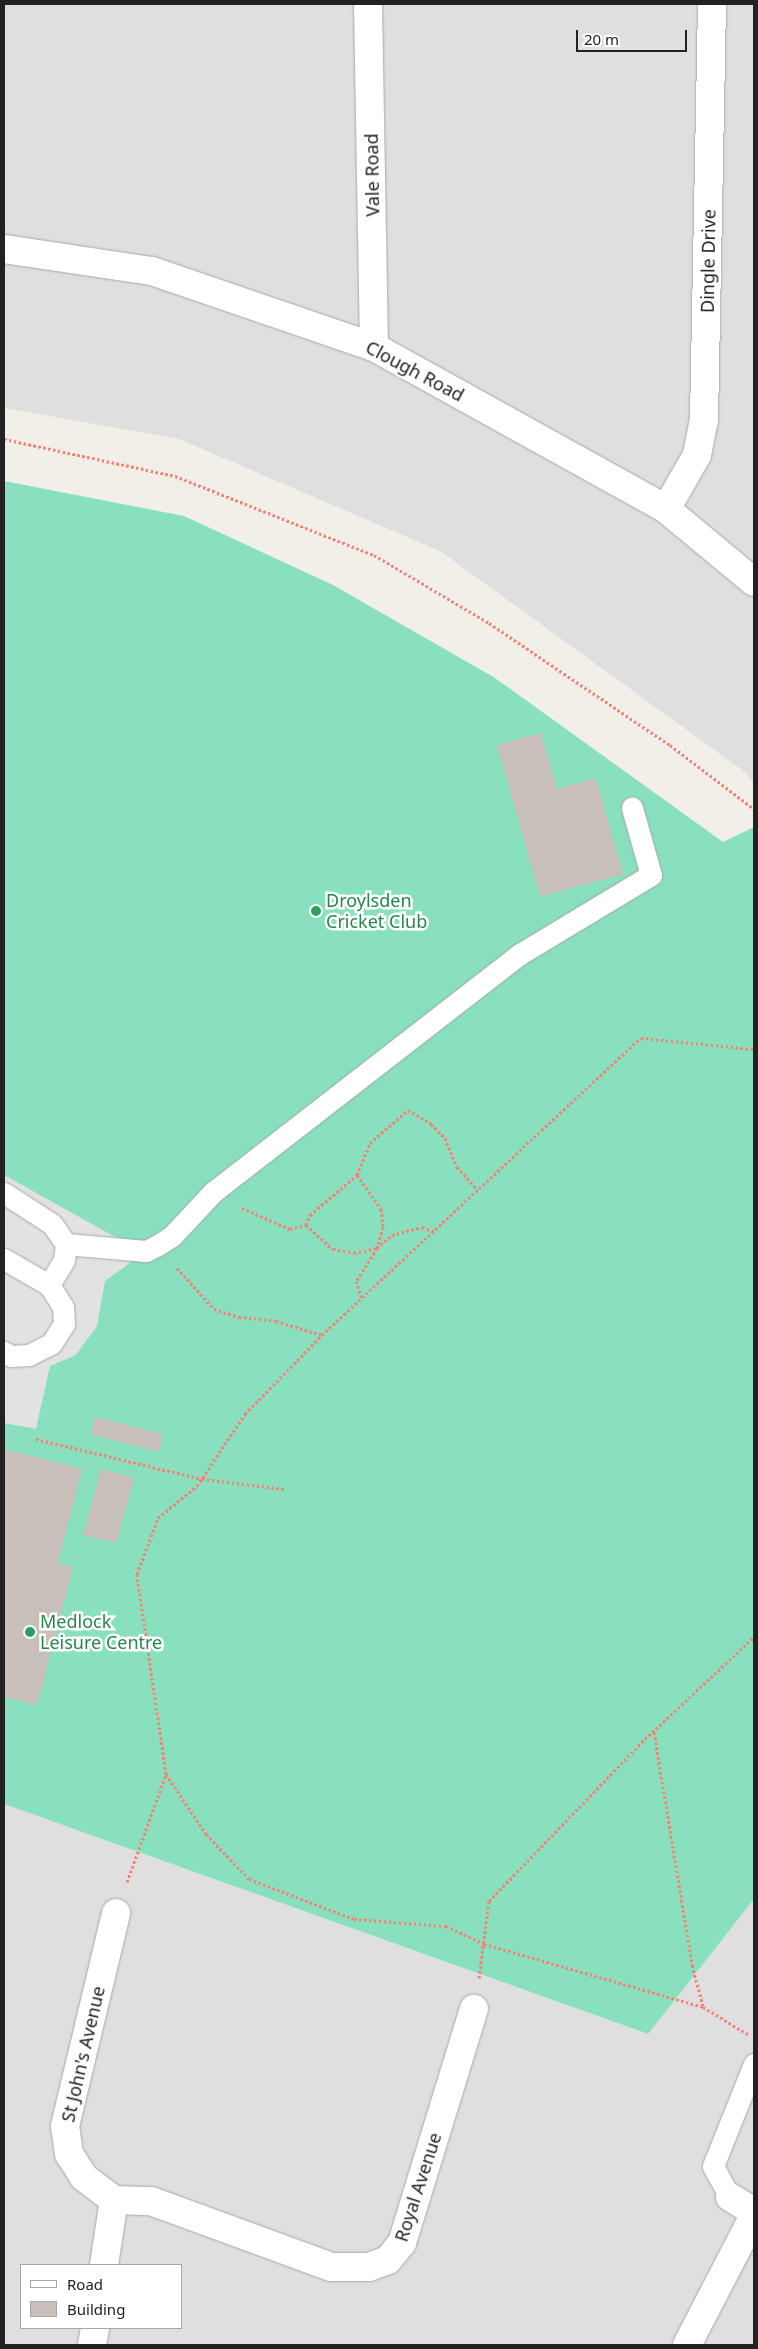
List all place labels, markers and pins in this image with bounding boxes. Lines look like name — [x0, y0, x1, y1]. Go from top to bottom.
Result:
place label: Droylsden Cricket Club — [326, 890, 427, 932]
marker: Droylsden Cricket Club — [310, 905, 322, 917]
place label: Medlock Leisure Centre — [40, 1611, 162, 1654]
marker: Medlock Leisure Centre — [24, 1626, 36, 1638]

